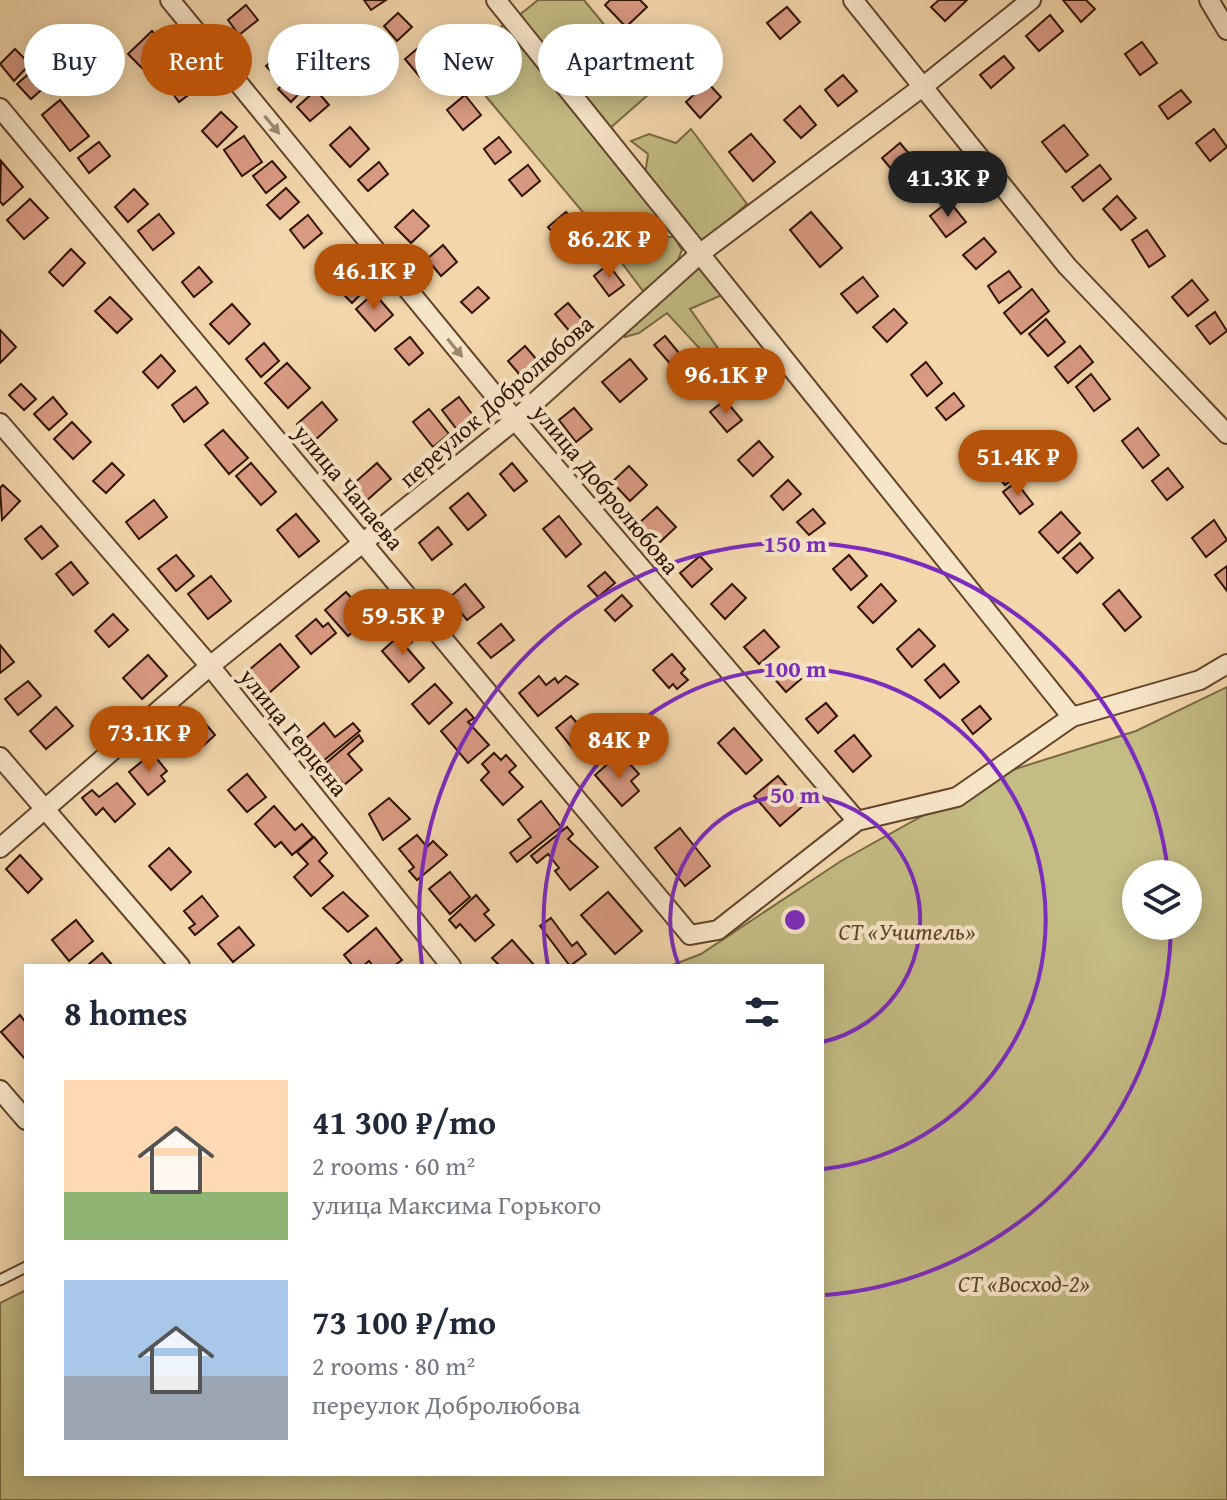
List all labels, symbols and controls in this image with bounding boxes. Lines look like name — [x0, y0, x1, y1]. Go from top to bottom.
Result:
chip: Buy — [24, 24, 125, 96]
chip: Rent — [141, 24, 252, 96]
chip: Filters — [268, 24, 399, 96]
chip: New — [415, 24, 522, 96]
chip: Apartment — [538, 24, 723, 96]
one-way arrow — [264, 115, 280, 135]
pin: 41.3K ₽ — [874, 151, 1022, 219]
text: 41.3K ₽ — [906, 157, 990, 196]
pin: 86.2K ₽ — [535, 212, 683, 280]
text: 86.2K ₽ — [567, 218, 651, 257]
pin: 46.1K ₽ — [300, 244, 448, 312]
text: 46.1K ₽ — [332, 250, 416, 289]
street label: переулок Добролюбова — [391, 306, 601, 496]
one-way arrow — [446, 337, 463, 357]
pin: 96.1K ₽ — [652, 348, 800, 416]
text: 96.1K ₽ — [684, 354, 768, 393]
street label: улица Добролюбова — [523, 395, 688, 582]
street label: улица Чапаева — [285, 415, 413, 558]
pin: 51.4K ₽ — [944, 430, 1092, 498]
text: 51.4K ₽ — [976, 436, 1060, 475]
text: 150 m — [763, 526, 827, 561]
pin: 59.5K ₽ — [329, 589, 477, 657]
text: 59.5K ₽ — [361, 595, 445, 634]
text: 100 m — [763, 651, 827, 686]
street label: улица Герцена — [231, 660, 357, 804]
pin: 73.1K ₽ — [75, 706, 223, 774]
text: 73.1K ₽ — [107, 712, 191, 751]
pin: 84K ₽ — [563, 713, 675, 781]
text: 84K ₽ — [588, 719, 650, 758]
text: 50 m — [770, 777, 821, 812]
map controls — [1122, 860, 1202, 940]
button: layers — [1122, 860, 1202, 940]
centre of rings — [781, 906, 809, 934]
park label: СТ «Учитель» — [838, 914, 976, 949]
text: 8 homes — [64, 988, 188, 1037]
icon: filters — [740, 990, 784, 1034]
text: 41 300 ₽/mo — [312, 1097, 496, 1146]
icon: home — [128, 1112, 224, 1208]
text: 2 rooms · 60 m² — [312, 1146, 475, 1185]
text: улица Максима Горького — [312, 1185, 601, 1224]
park label: СТ «Восход-2» — [958, 1266, 1090, 1301]
text: 73 100 ₽/mo — [312, 1297, 496, 1346]
icon: home — [128, 1312, 224, 1408]
text: 2 rooms · 80 m² — [312, 1346, 475, 1385]
text: переулок Добролюбова — [312, 1385, 581, 1424]

